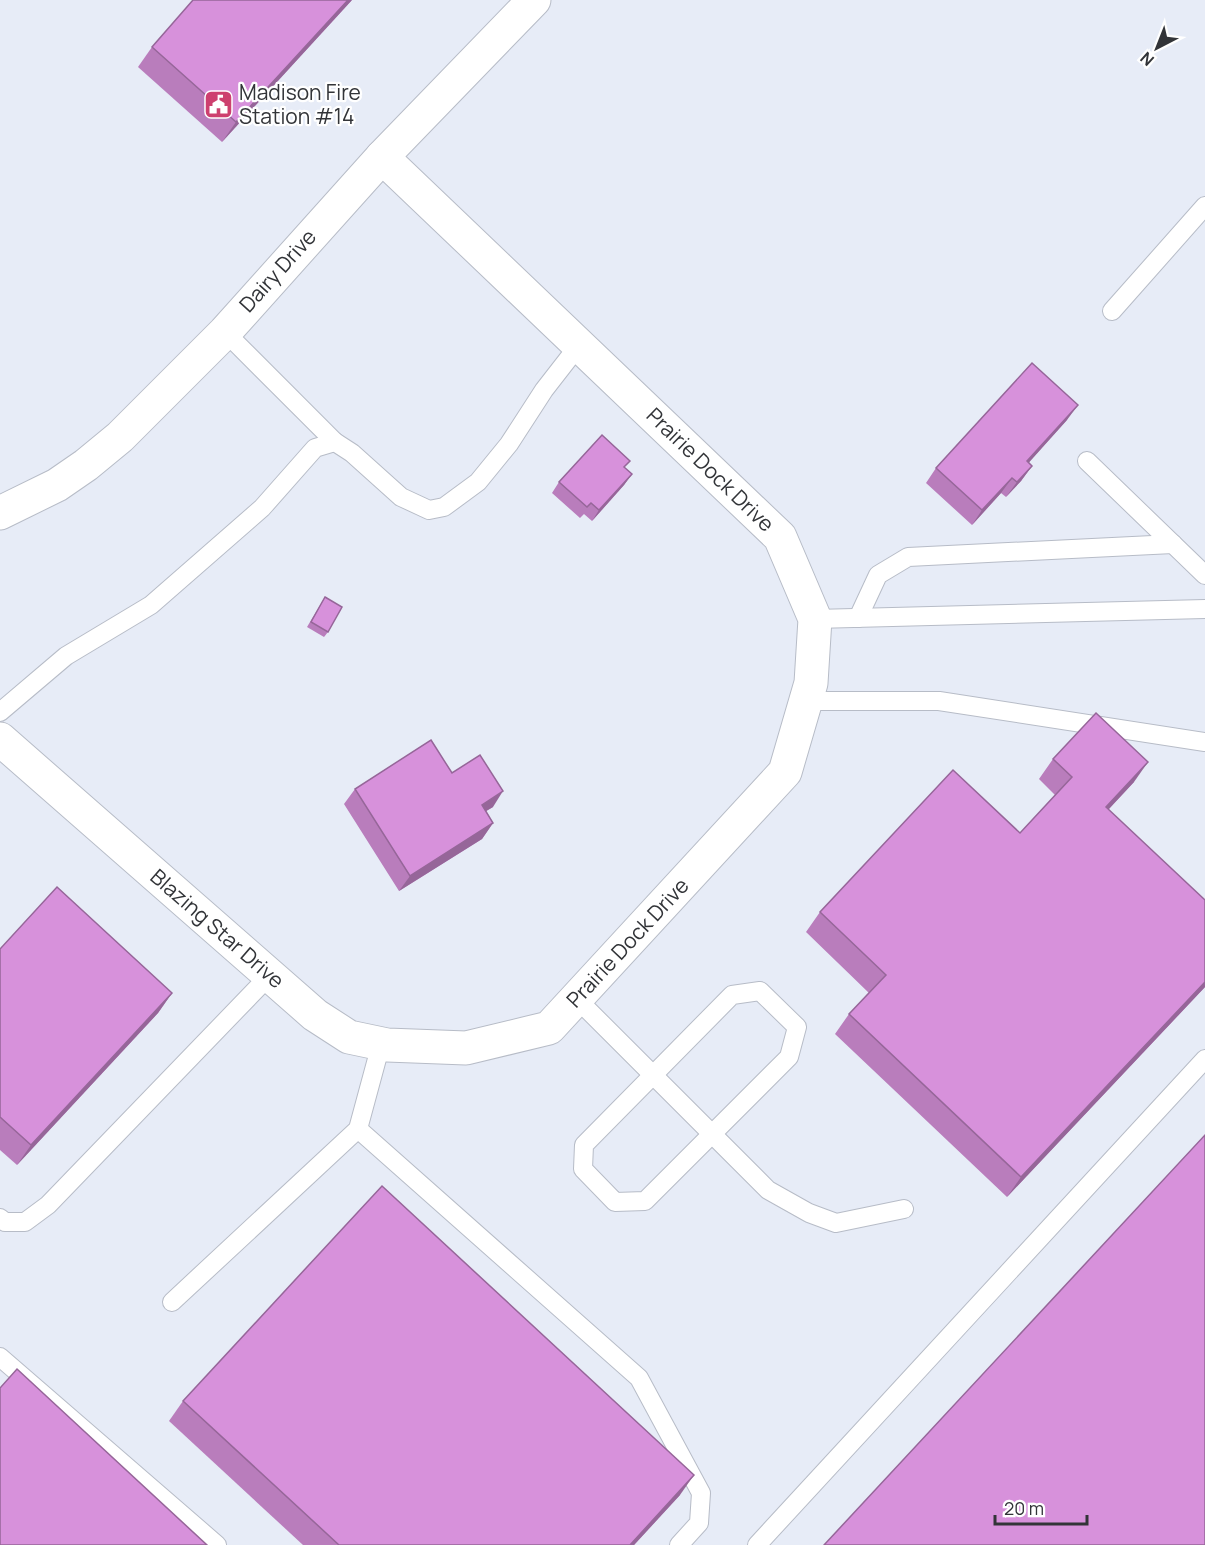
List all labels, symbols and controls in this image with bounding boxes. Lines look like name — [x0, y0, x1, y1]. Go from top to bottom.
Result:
north arrow — [1127, 18, 1187, 78]
text: N — [1135, 47, 1159, 71]
place label: Madison Fire Station #14 — [239, 78, 361, 130]
public building icon: Madison Fire Station #14 — [202, 89, 234, 121]
street label: Dairy Drive — [233, 223, 322, 318]
street label: Prairie Dock Drive — [641, 401, 781, 537]
street label: Blazing Star Drive — [145, 862, 290, 994]
street label: Prairie Dock Drive — [560, 872, 695, 1013]
scale bar — [995, 1488, 1086, 1526]
text: 20 m — [1004, 1496, 1044, 1520]

